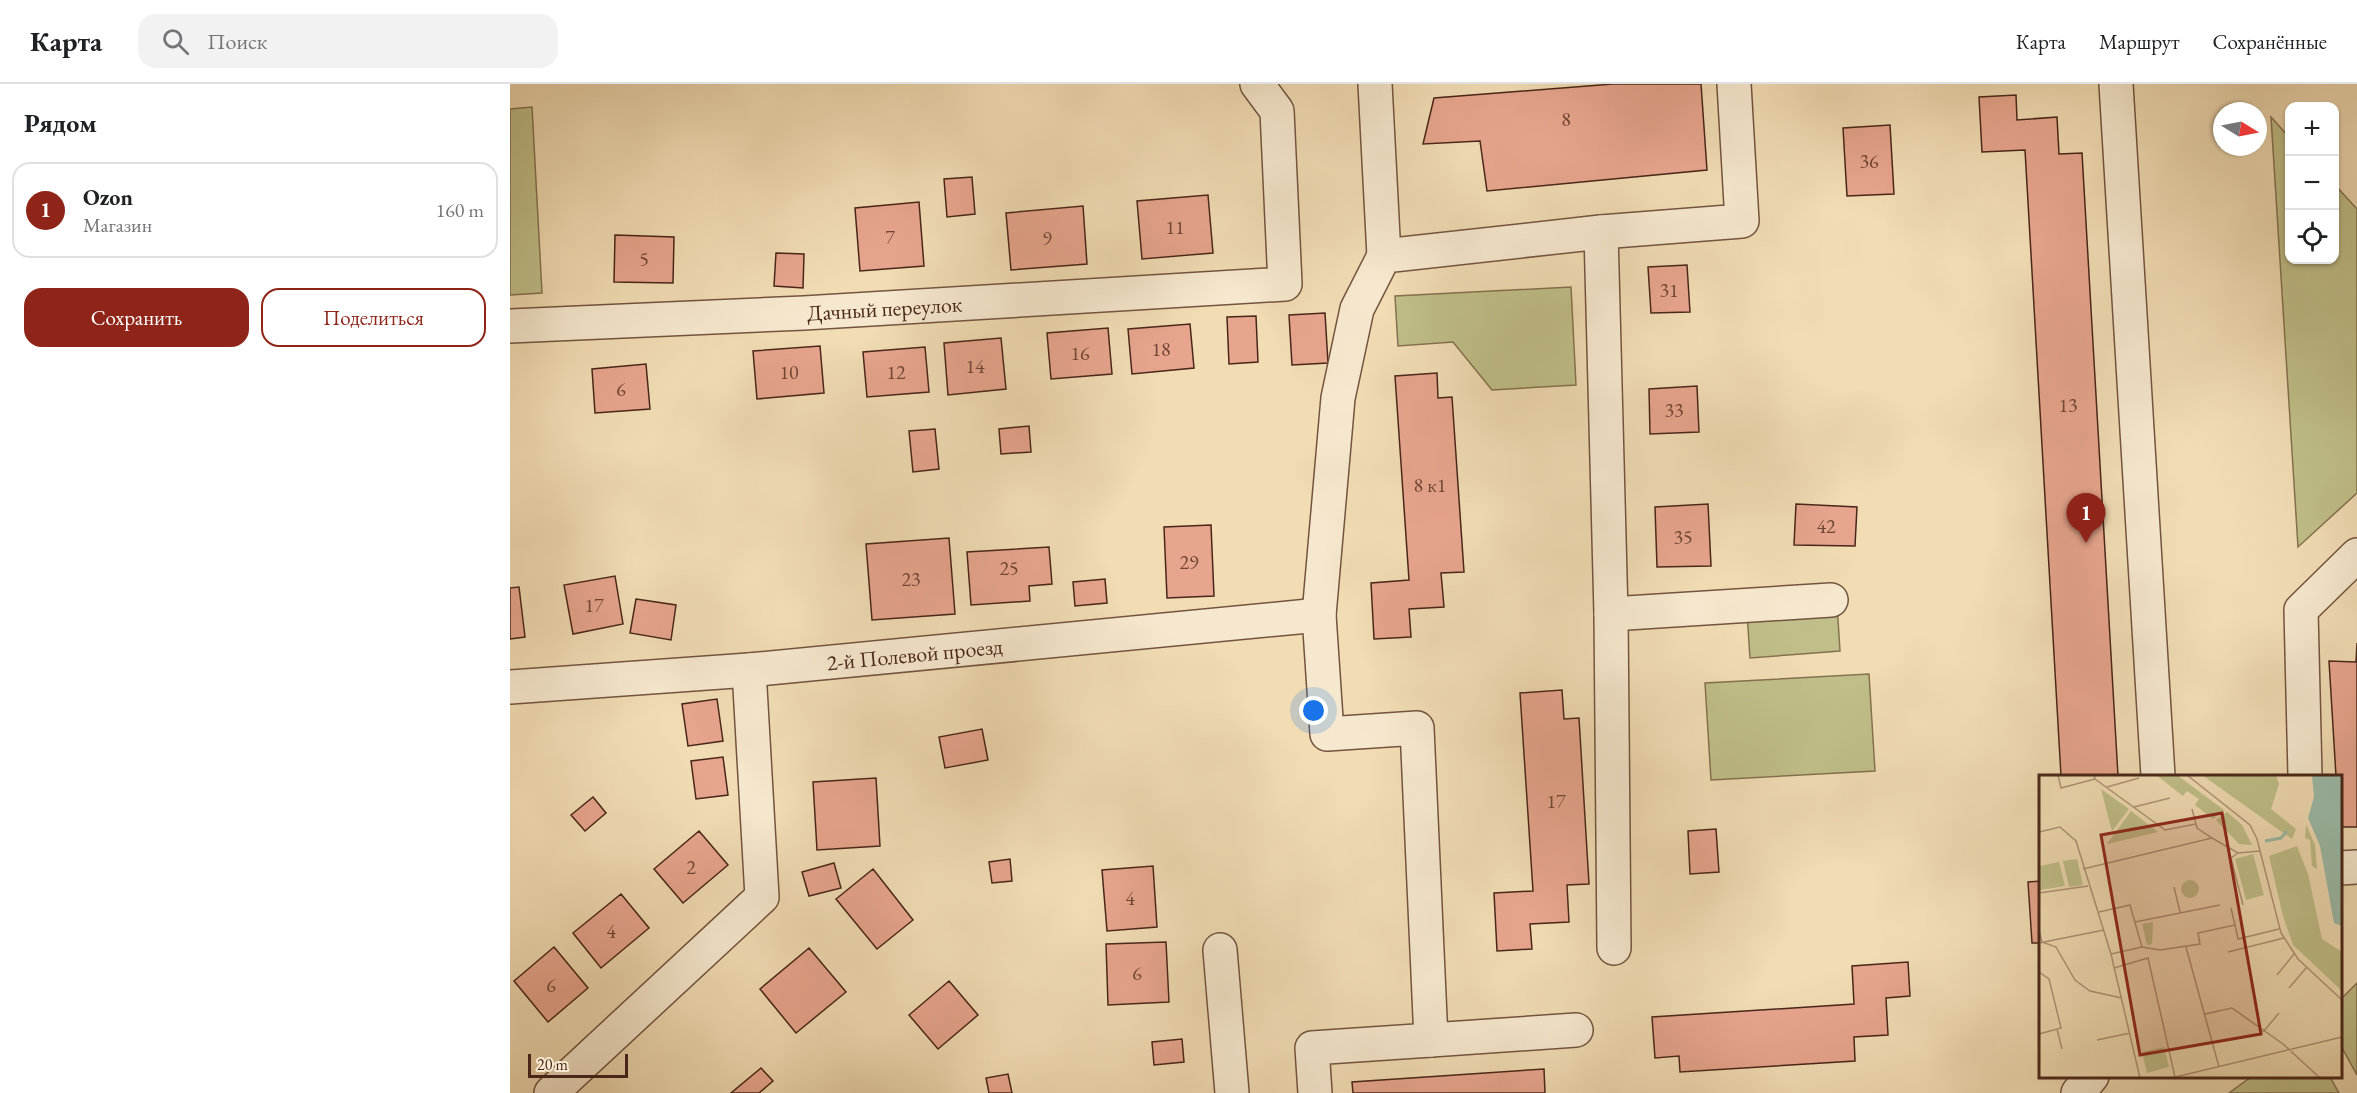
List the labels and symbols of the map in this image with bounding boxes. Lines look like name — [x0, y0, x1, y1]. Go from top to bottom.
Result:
north arrow — [2213, 102, 2267, 156]
house number: 8 — [1561, 106, 1571, 132]
house number: 36 — [1859, 148, 1879, 174]
house number: 11 — [1165, 214, 1185, 240]
house number: 7 — [885, 224, 895, 250]
house number: 9 — [1042, 225, 1052, 251]
house number: 5 — [639, 246, 649, 272]
house number: 31 — [1659, 277, 1679, 303]
street label: Дачный переулок — [806, 289, 964, 327]
house number: 18 — [1151, 336, 1171, 362]
house number: 16 — [1070, 340, 1090, 366]
house number: 14 — [965, 353, 985, 379]
house number: 10 — [779, 359, 799, 385]
house number: 12 — [886, 359, 906, 385]
house number: 6 — [616, 376, 626, 402]
house number: 13 — [2058, 392, 2078, 418]
house number: 33 — [1664, 397, 1684, 423]
house number: 8 к1 — [1414, 472, 1446, 498]
pin: 1 — [2066, 494, 2106, 543]
house number: 42 — [1816, 513, 1836, 539]
house number: 35 — [1673, 524, 1693, 550]
house number: 29 — [1179, 549, 1199, 575]
house number: 25 — [999, 555, 1019, 581]
house number: 23 — [901, 566, 921, 592]
house number: 17 — [584, 592, 604, 618]
street label: 2-й Полевой проезд — [825, 631, 1004, 677]
your location — [1299, 696, 1328, 725]
inset map — [2039, 775, 2342, 1078]
house number: 17 — [1546, 788, 1566, 814]
house number: 2 — [686, 854, 696, 880]
house number: 4 — [1125, 885, 1135, 911]
house number: 4 — [606, 918, 616, 944]
house number: 6 — [1132, 960, 1142, 986]
house number: 6 — [546, 972, 556, 998]
scale bar — [528, 1051, 628, 1078]

